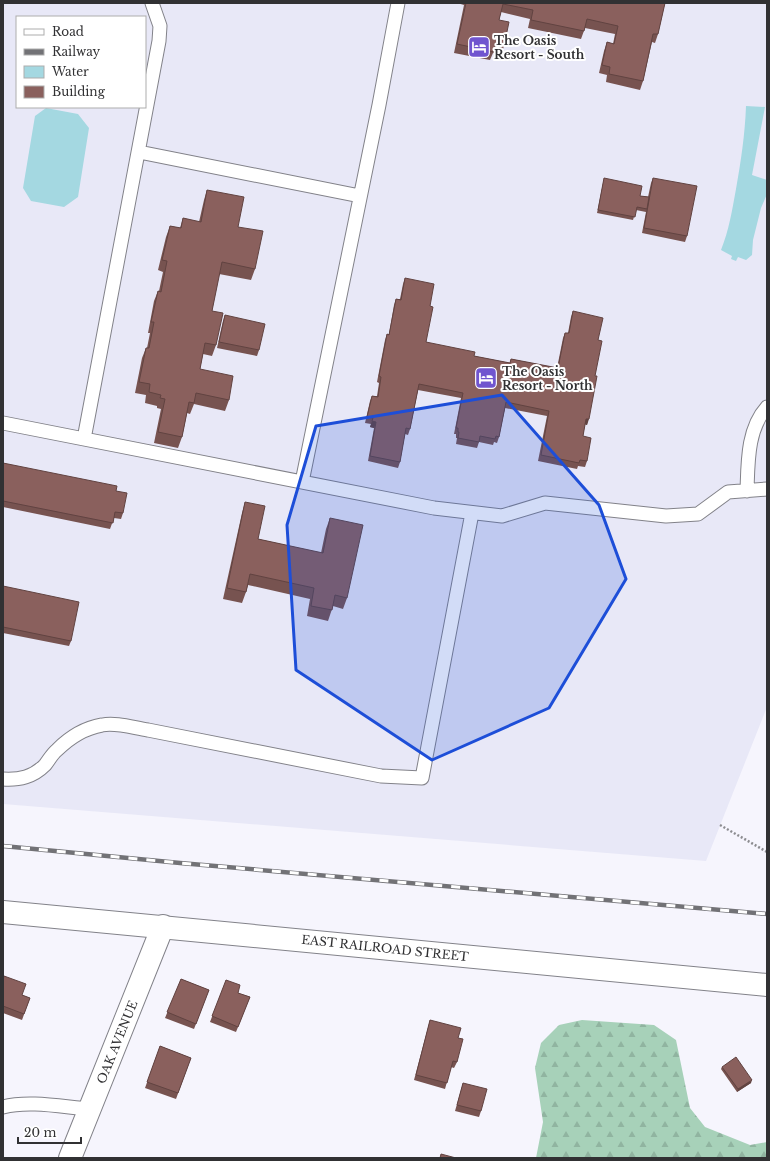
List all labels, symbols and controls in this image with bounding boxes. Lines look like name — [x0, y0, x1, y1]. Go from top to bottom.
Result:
legend — [16, 16, 146, 108]
text: Road — [52, 24, 84, 39]
place label: The Oasis Resort - South — [494, 33, 585, 62]
hotel icon: The Oasis Resort - South — [466, 34, 492, 60]
text: Railway — [52, 44, 101, 59]
text: Water — [51, 64, 89, 79]
text: Building — [52, 84, 106, 99]
place label: The Oasis Resort - North — [502, 364, 593, 393]
hotel icon: The Oasis Resort - North — [473, 365, 499, 391]
street label: EAST RAILROAD STREET — [301, 932, 470, 964]
street label: OAK AVENUE — [93, 998, 141, 1086]
scale bar — [18, 1119, 81, 1145]
text: 20 m — [24, 1125, 56, 1140]

